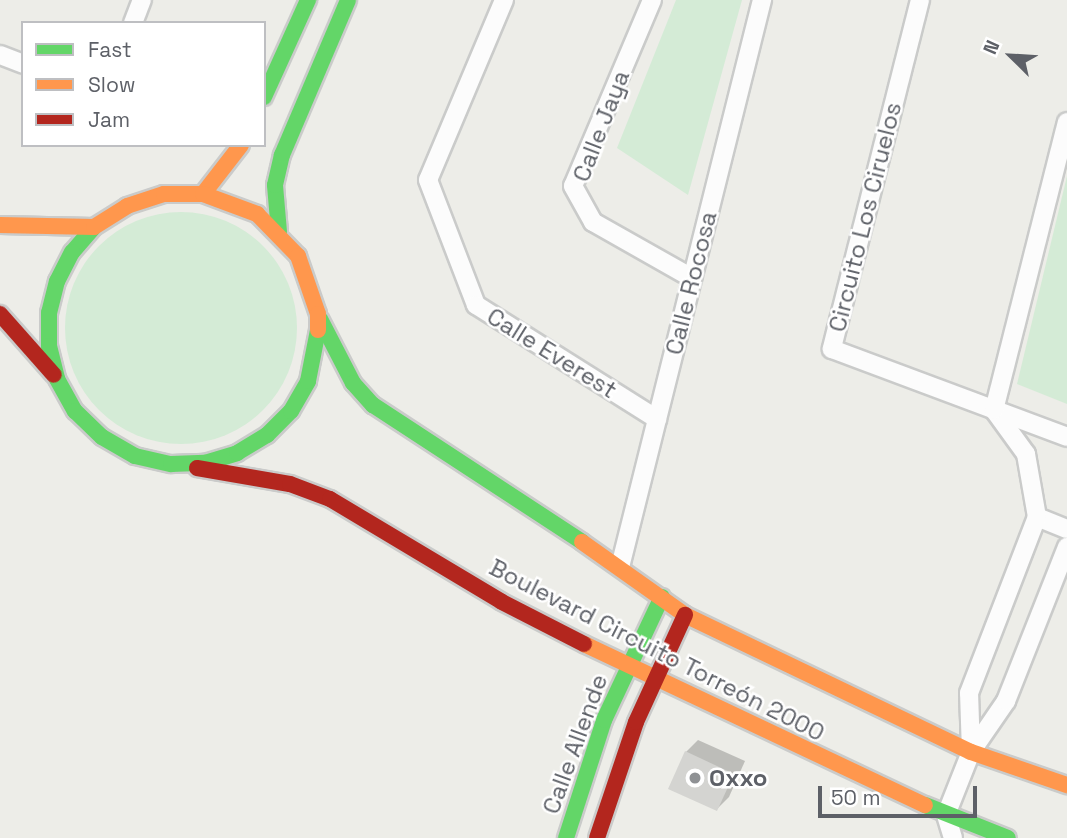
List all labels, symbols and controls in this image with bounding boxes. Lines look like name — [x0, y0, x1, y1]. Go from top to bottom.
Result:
legend — [21, 21, 266, 147]
north arrow — [976, 21, 1046, 91]
text: Fast — [88, 36, 132, 63]
text: N — [977, 36, 1005, 58]
street label: Calle Jaya — [567, 66, 635, 186]
text: Slow — [88, 71, 136, 98]
street label: Circuito Los Ciruelos — [823, 99, 907, 335]
text: Jam — [88, 106, 130, 133]
street label: Calle Rocosa — [659, 208, 723, 358]
street label: Calle Everest — [482, 302, 622, 404]
street label: Boulevard Circuito Torreón 2000 — [484, 553, 830, 747]
street label: Calle Allende — [536, 670, 614, 818]
place label: Oxxo — [709, 764, 768, 792]
marker: Oxxo — [687, 770, 703, 786]
scale bar — [822, 772, 981, 816]
text: 50 m — [831, 784, 881, 811]

